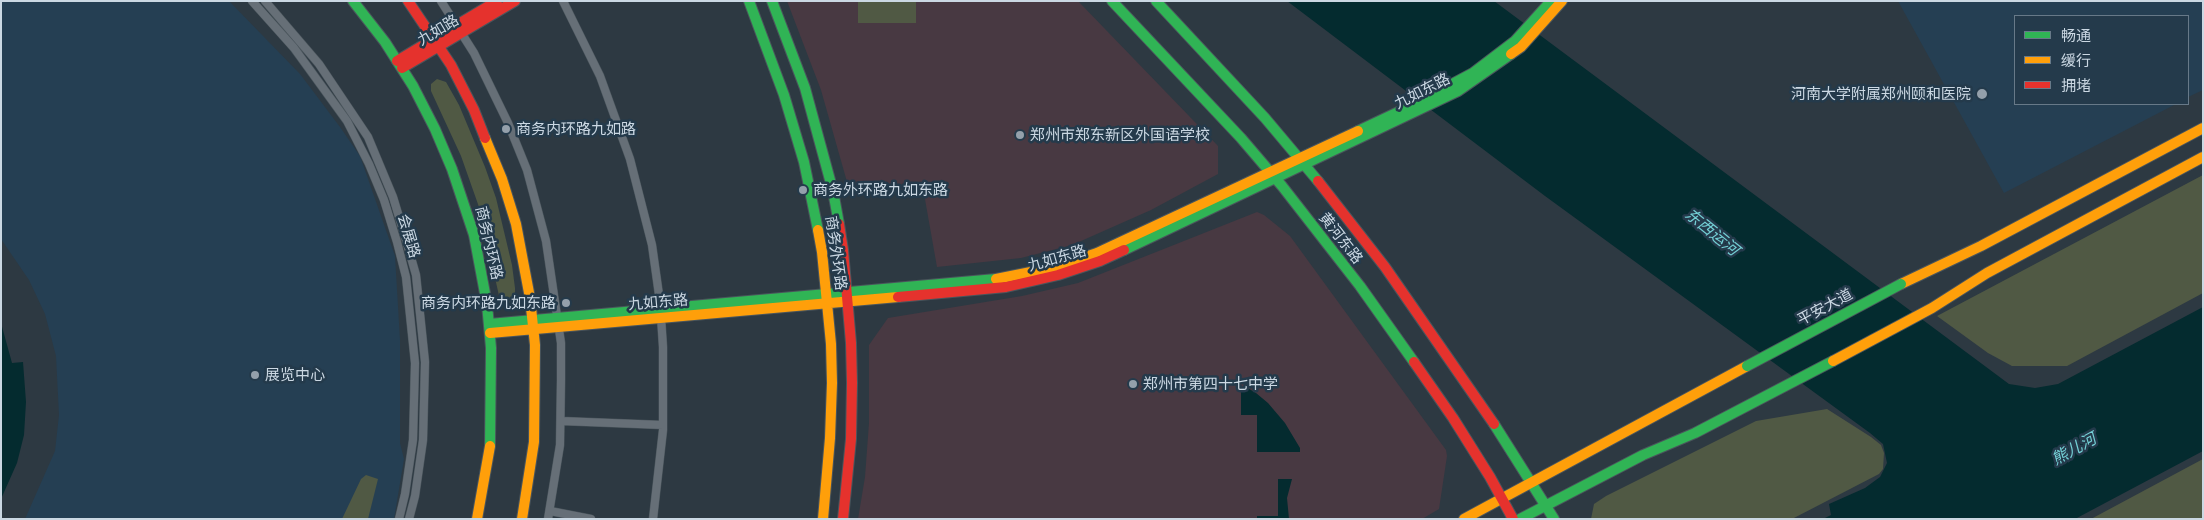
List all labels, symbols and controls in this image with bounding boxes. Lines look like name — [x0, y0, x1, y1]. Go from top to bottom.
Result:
street label: 九如路 — [414, 11, 462, 49]
legend — [2014, 15, 2189, 105]
text: 畅通 — [2061, 26, 2091, 44]
text: 缓行 — [2061, 51, 2091, 69]
street label: 九如东路 — [1391, 69, 1453, 113]
text: 拥堵 — [2061, 76, 2091, 94]
place label: 河南大学附属郑州颐和医院 — [1791, 85, 1971, 103]
marker: 河南大学附属郑州颐和医院 — [1975, 87, 1989, 101]
place label: 商务内环路九如路 — [516, 120, 636, 138]
marker: 商务内环路九如路 — [500, 123, 512, 135]
place label: 郑州市郑东新区外国语学校 — [1030, 126, 1210, 144]
marker: 郑州市郑东新区外国语学校 — [1014, 129, 1026, 141]
place label: 商务外环路九如东路 — [813, 181, 948, 199]
marker: 商务外环路九如东路 — [797, 184, 809, 196]
street label: 商务内环路 — [472, 204, 506, 282]
water label: 东西运河 — [1681, 204, 1743, 260]
street label: 黄河东路 — [1315, 209, 1367, 267]
street label: 会展路 — [394, 212, 424, 260]
street label: 商务外环路 — [822, 215, 850, 291]
street label: 九如东路 — [1026, 241, 1088, 275]
street label: 平安大道 — [1794, 285, 1856, 329]
street label: 九如东路 — [627, 290, 689, 314]
place label: 商务内环路九如东路 — [421, 294, 556, 312]
marker: 商务内环路九如东路 — [560, 297, 572, 309]
place label: 展览中心 — [265, 366, 325, 384]
marker: 展览中心 — [249, 369, 261, 381]
place label: 郑州市第四十七中学 — [1143, 375, 1278, 393]
marker: 郑州市第四十七中学 — [1127, 378, 1139, 390]
water label: 熊儿河 — [2048, 429, 2100, 469]

